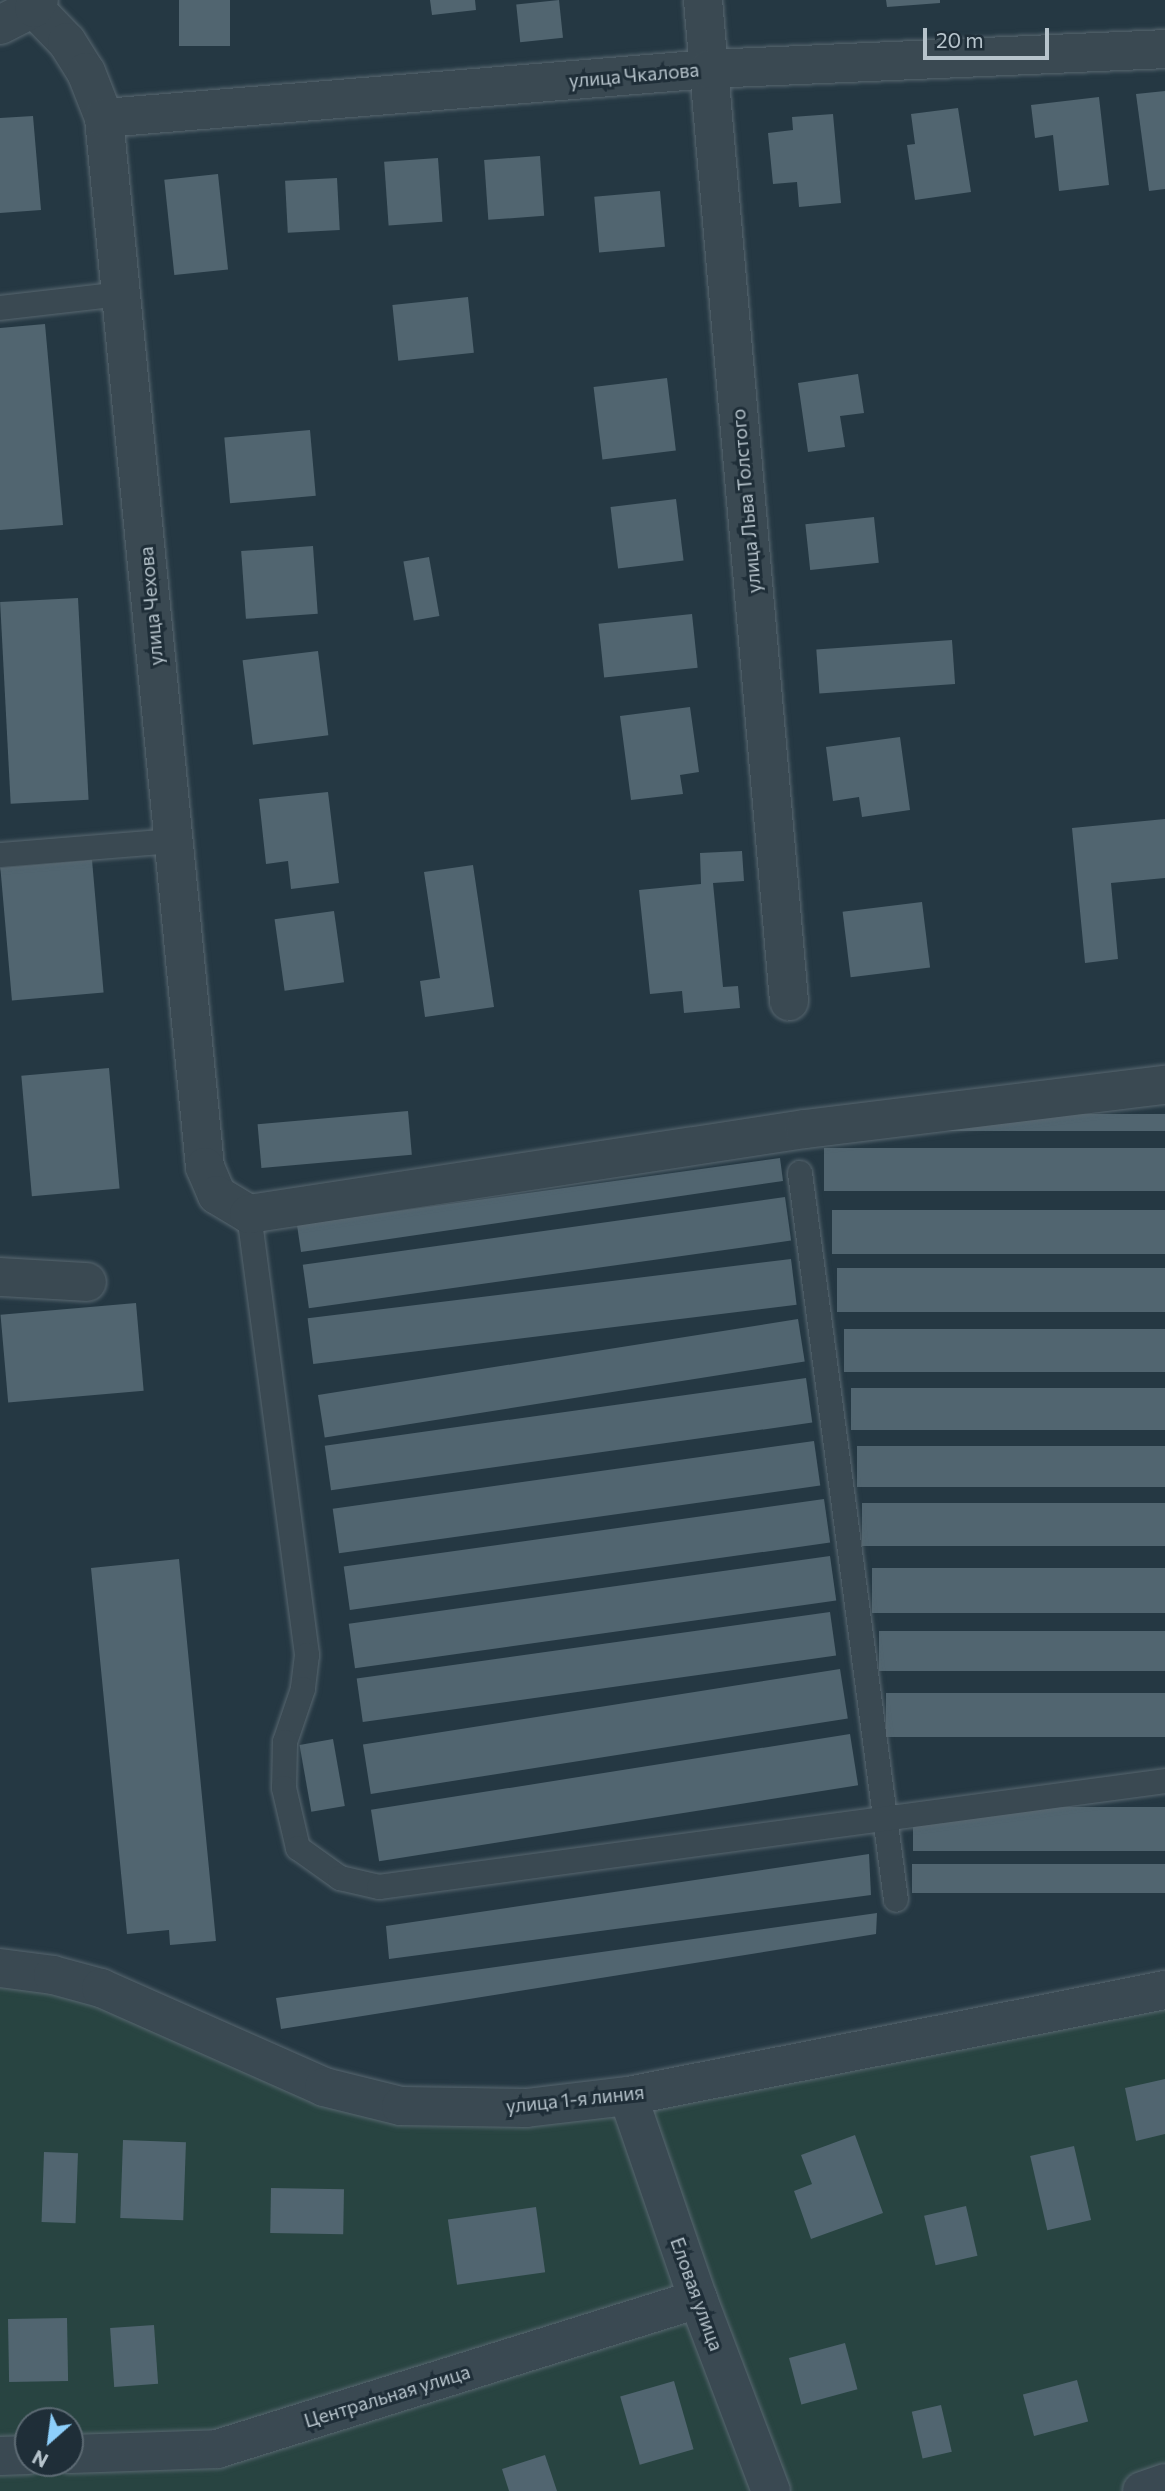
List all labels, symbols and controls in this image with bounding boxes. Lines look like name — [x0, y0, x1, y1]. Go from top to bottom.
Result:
scale bar — [927, 14, 1053, 58]
text: 20 m — [936, 27, 984, 52]
street label: улица Чкалова — [568, 58, 700, 92]
street label: улица Льва Толстого — [727, 408, 765, 594]
street label: улица Чехова — [134, 546, 168, 666]
street label: улица 1-я линия — [505, 2080, 645, 2118]
street label: Еловая улица — [666, 2234, 728, 2354]
street label: Центральная улица — [301, 2360, 473, 2432]
north arrow — [14, 2407, 84, 2477]
text: N — [28, 2446, 52, 2473]

